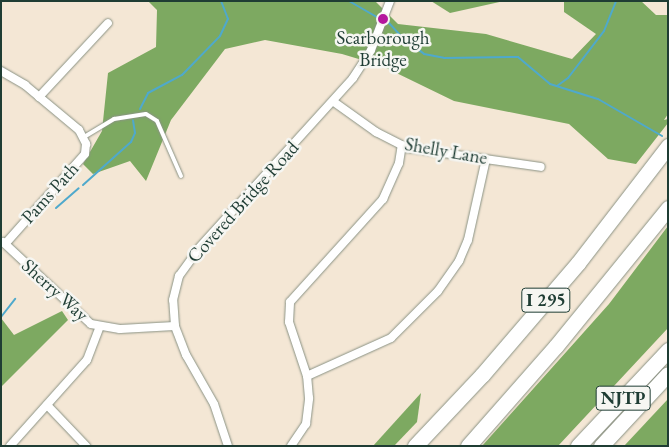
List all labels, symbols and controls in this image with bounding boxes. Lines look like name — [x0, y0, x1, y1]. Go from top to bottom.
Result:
marker: Scarborough Bridge — [377, 13, 389, 25]
place label: Scarborough Bridge — [336, 27, 430, 71]
street label: Shelly Lane — [403, 133, 489, 169]
street label: Covered Bridge Road — [182, 136, 304, 268]
street label: Pams Path — [17, 158, 83, 228]
street label: Sherry Way — [17, 254, 93, 326]
road number: I 295 — [521, 284, 571, 316]
road number: NJTP — [596, 382, 650, 413]

